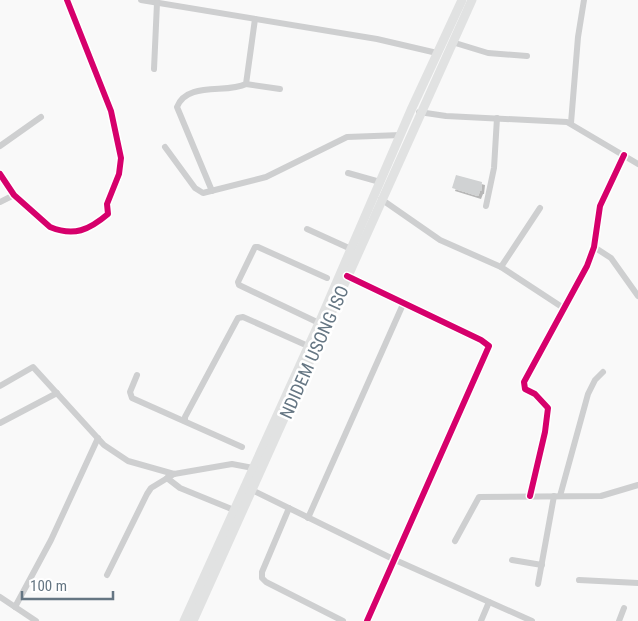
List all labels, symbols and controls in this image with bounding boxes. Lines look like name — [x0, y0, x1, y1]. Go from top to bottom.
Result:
street label: NDIDEM USONG ISO — [275, 282, 353, 422]
scale bar — [22, 568, 114, 600]
text: 100 m — [30, 577, 67, 595]

